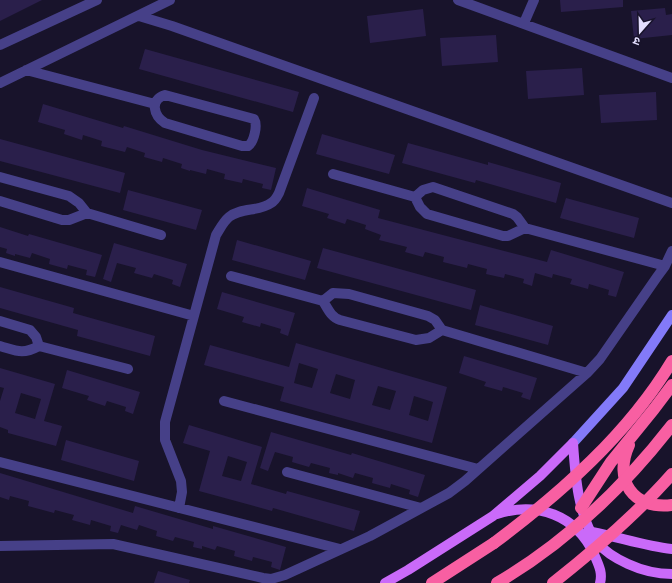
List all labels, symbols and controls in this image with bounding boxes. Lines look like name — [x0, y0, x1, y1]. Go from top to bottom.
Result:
north arrow — [620, 12, 660, 52]
text: उ — [631, 34, 642, 48]

